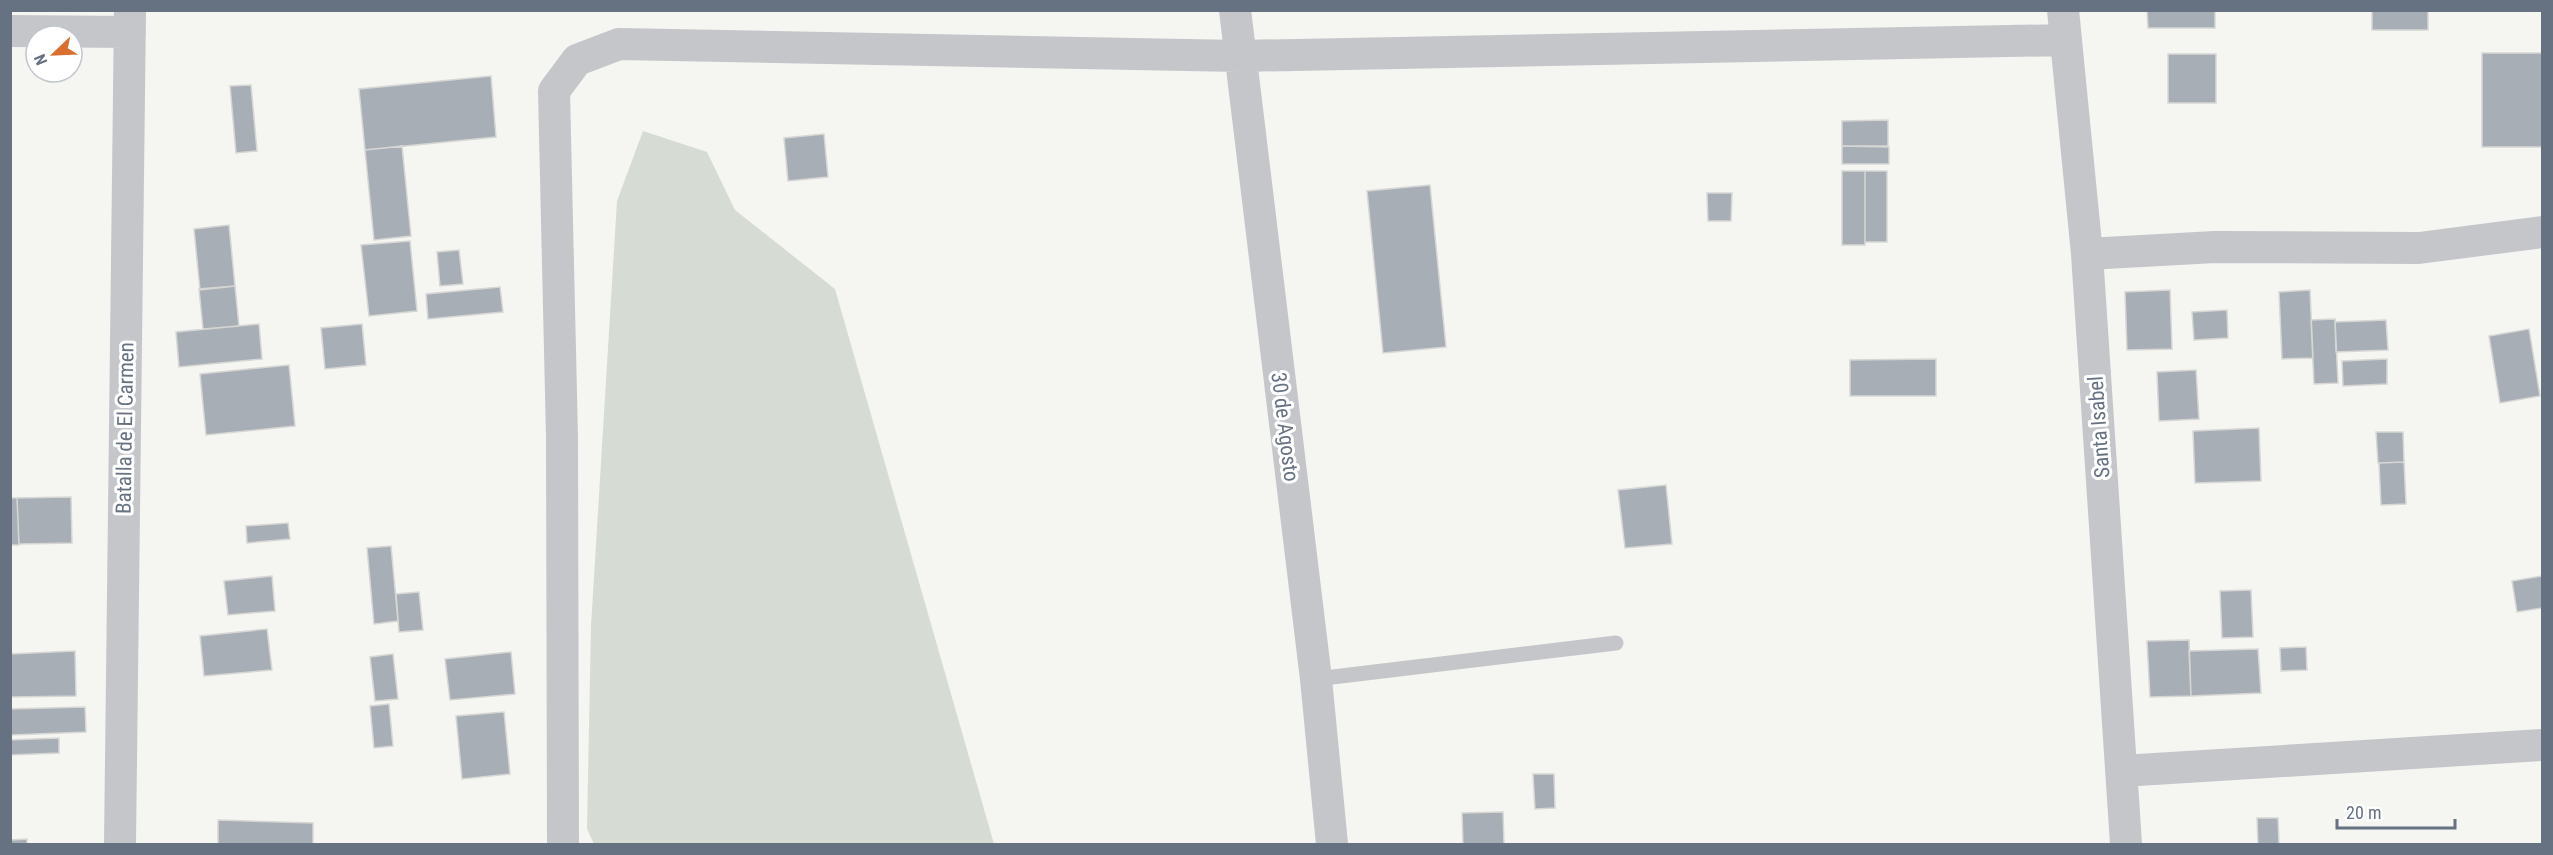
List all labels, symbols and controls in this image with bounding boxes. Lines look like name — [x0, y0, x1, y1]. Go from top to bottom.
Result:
north arrow — [24, 24, 84, 84]
text: N — [30, 51, 51, 68]
street label: Batalla de El Carmen — [112, 342, 138, 514]
street label: 30 de Agosto — [1266, 371, 1304, 483]
street label: Santa Isabel — [2083, 375, 2115, 479]
scale bar — [2337, 792, 2456, 830]
text: 20 m — [2346, 802, 2381, 823]

